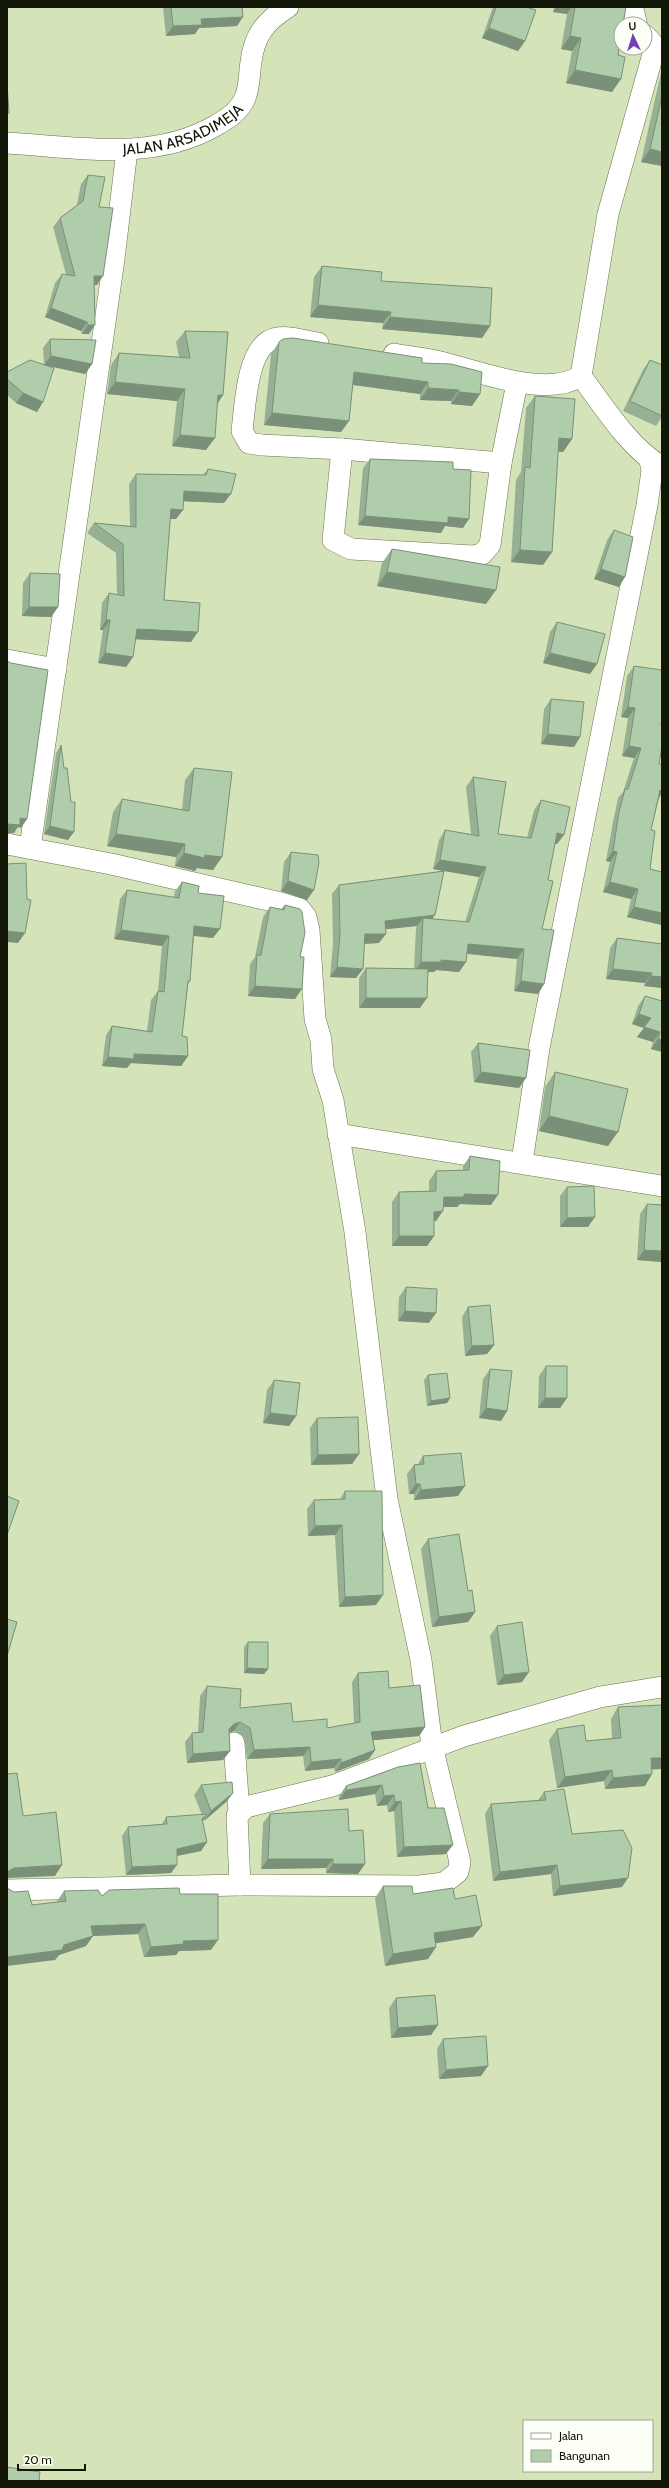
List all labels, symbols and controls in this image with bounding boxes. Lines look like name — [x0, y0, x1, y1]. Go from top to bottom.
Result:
north arrow — [613, 16, 653, 56]
text: U — [628, 19, 637, 33]
street label: JALAN ARSADIMEJA — [121, 100, 247, 158]
legend — [523, 2420, 653, 2472]
text: Jalan — [558, 2428, 583, 2443]
scale bar — [18, 2446, 85, 2472]
text: Bangunan — [559, 2448, 610, 2463]
text: 20 m — [24, 2452, 52, 2467]

